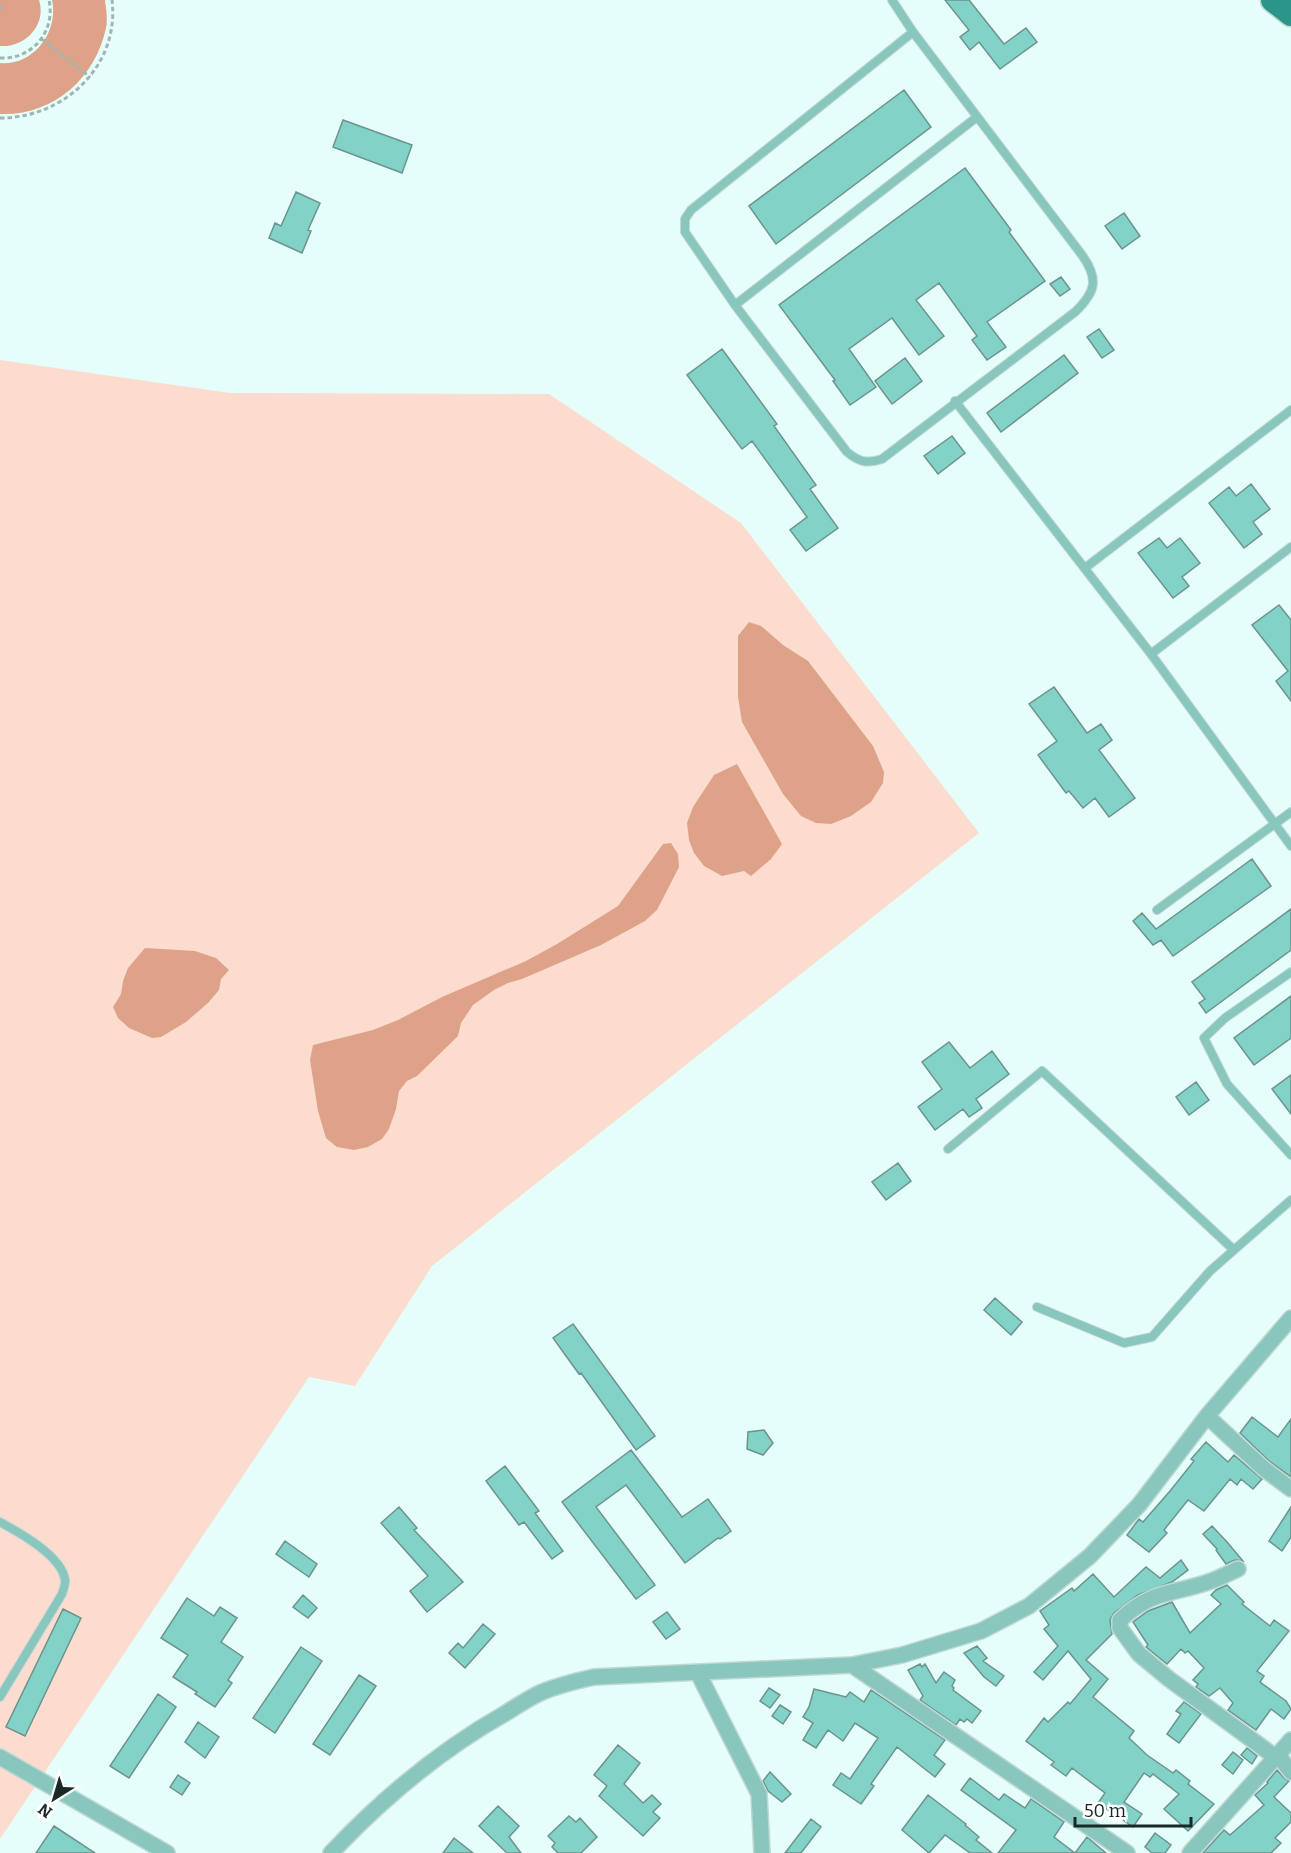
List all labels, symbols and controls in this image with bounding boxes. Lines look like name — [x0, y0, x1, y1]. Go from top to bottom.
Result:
north arrow — [24, 1769, 84, 1829]
scale bar — [1075, 1790, 1190, 1828]
text: N — [35, 1799, 56, 1822]
text: 50 m — [1084, 1800, 1126, 1822]

